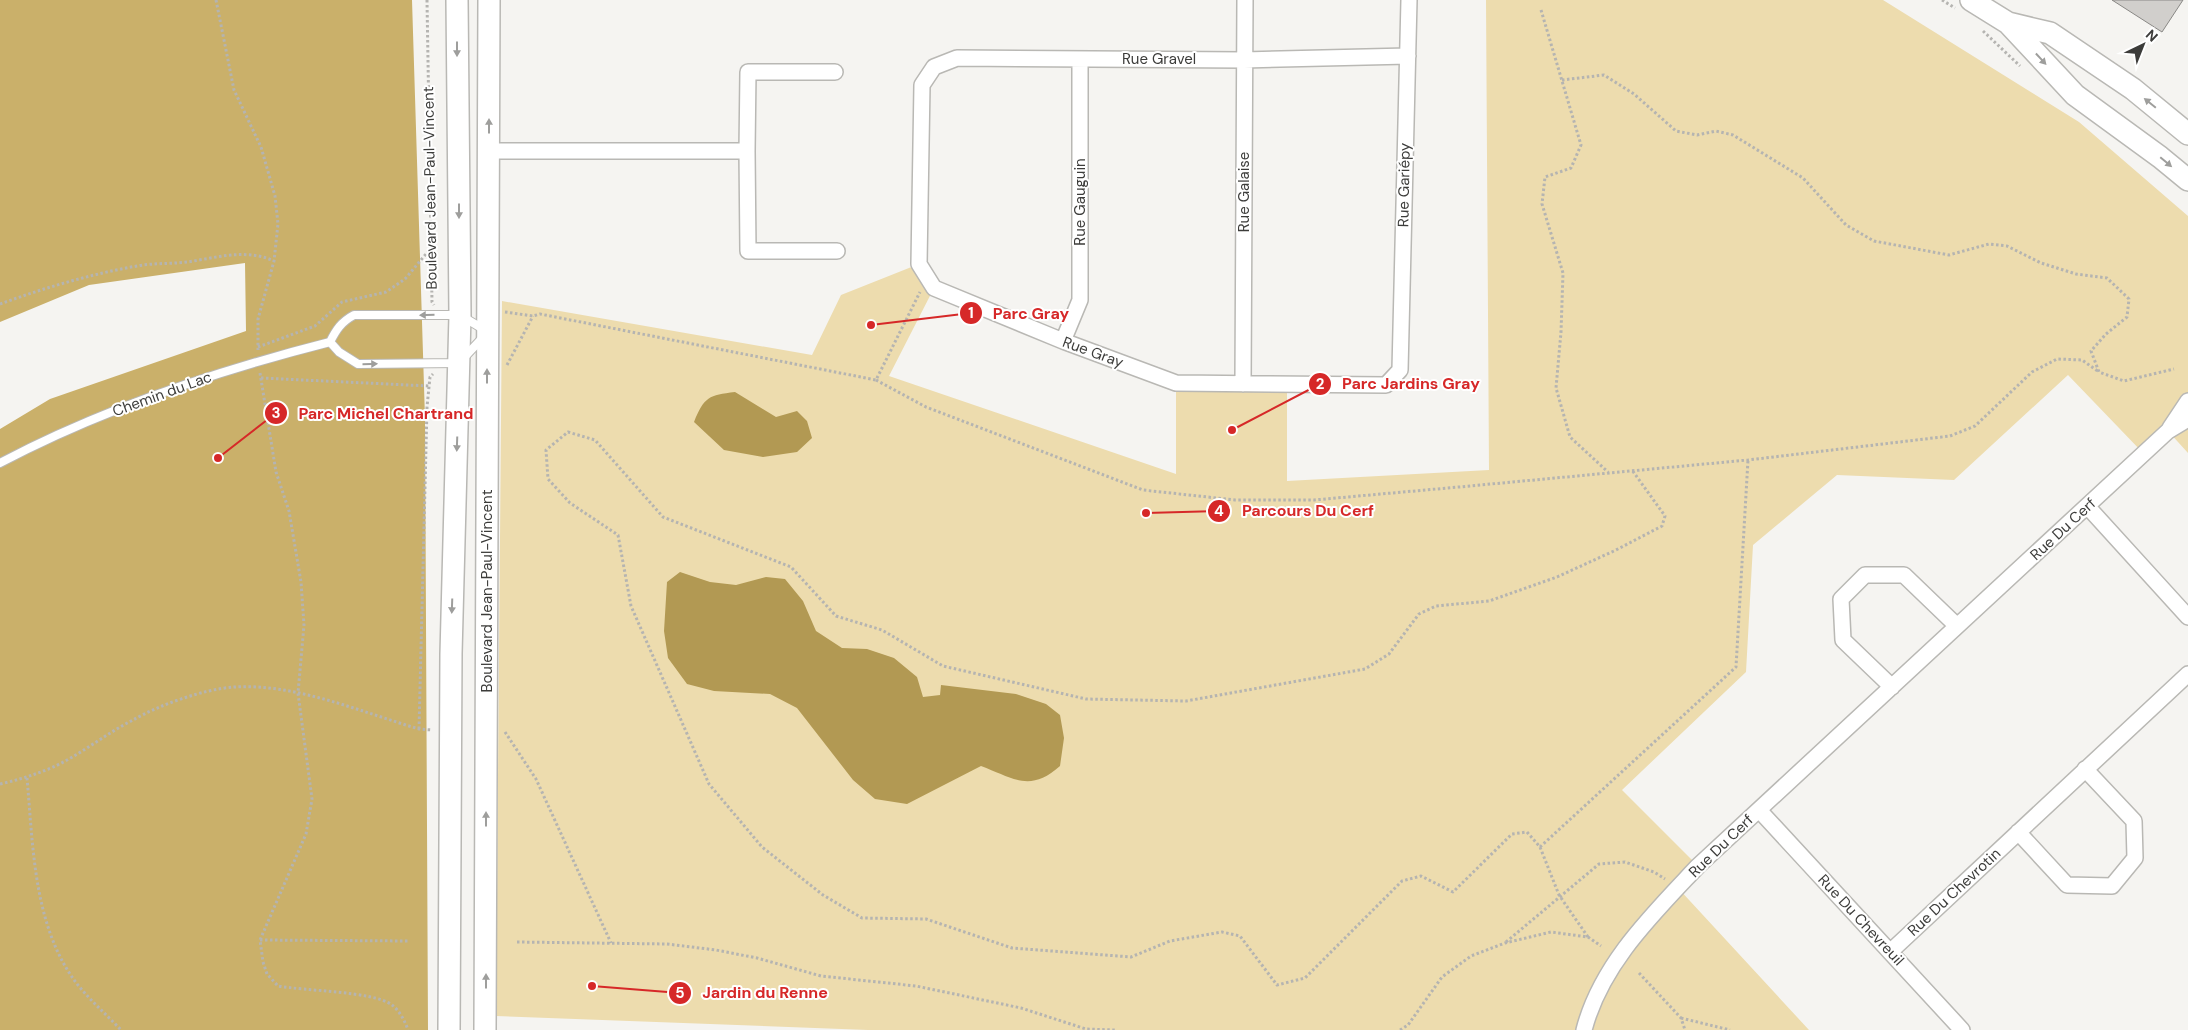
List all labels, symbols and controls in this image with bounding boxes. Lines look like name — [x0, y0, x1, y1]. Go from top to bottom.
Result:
north arrow — [2118, 20, 2168, 70]
text: N — [2142, 25, 2162, 46]
one-way arrow — [453, 41, 461, 57]
street label: Rue Gravel — [1122, 49, 1196, 69]
one-way arrow — [2035, 52, 2047, 64]
street label: Boulevard Jean-Paul-Vincent — [418, 86, 442, 290]
one-way arrow — [2144, 98, 2157, 109]
one-way arrow — [485, 118, 493, 134]
street label: Rue Gariépy — [1393, 142, 1415, 227]
street label: Rue Galaise — [1234, 152, 1254, 232]
one-way arrow — [2159, 156, 2172, 167]
street label: Rue Gauguin — [1070, 158, 1090, 246]
one-way arrow — [455, 203, 463, 219]
callout: Parc Gray — [958, 298, 1080, 329]
text: 1 — [968, 303, 974, 323]
text: Parc Gray — [993, 303, 1069, 324]
one-way arrow — [418, 311, 434, 319]
street label: Rue Gray — [1060, 332, 1127, 372]
one-way arrow — [363, 360, 379, 368]
street label: Chemin du Lac — [110, 367, 214, 421]
one-way arrow — [483, 368, 491, 384]
callout: Parc Jardins Gray — [1307, 368, 1490, 399]
text: Parc Jardins Gray — [1342, 373, 1480, 394]
text: 2 — [1316, 374, 1325, 394]
callout: Parc Michel Chartrand — [264, 398, 484, 429]
text: 3 — [271, 403, 281, 423]
text: Parc Michel Chartrand — [298, 403, 474, 424]
one-way arrow — [452, 436, 460, 452]
street label: Boulevard Jean-Paul-Vincent — [477, 489, 497, 693]
street label: Rue Du Cerf — [2026, 493, 2100, 565]
callout: Parcours Du Cerf — [1207, 495, 1384, 526]
text: Parcours Du Cerf — [1242, 500, 1374, 521]
text: 4 — [1214, 501, 1224, 521]
one-way arrow — [448, 598, 456, 614]
street label: Rue Du Cerf — [1684, 810, 1758, 882]
one-way arrow — [482, 811, 490, 827]
street label: Rue Du Chevrotin — [1903, 844, 2005, 940]
street label: Rue Du Chevreuil — [1814, 870, 1908, 970]
one-way arrow — [482, 973, 490, 989]
callout: Jardin du Renne — [667, 977, 838, 1008]
text: Jardin du Renne — [702, 982, 828, 1003]
text: 5 — [675, 983, 685, 1003]

